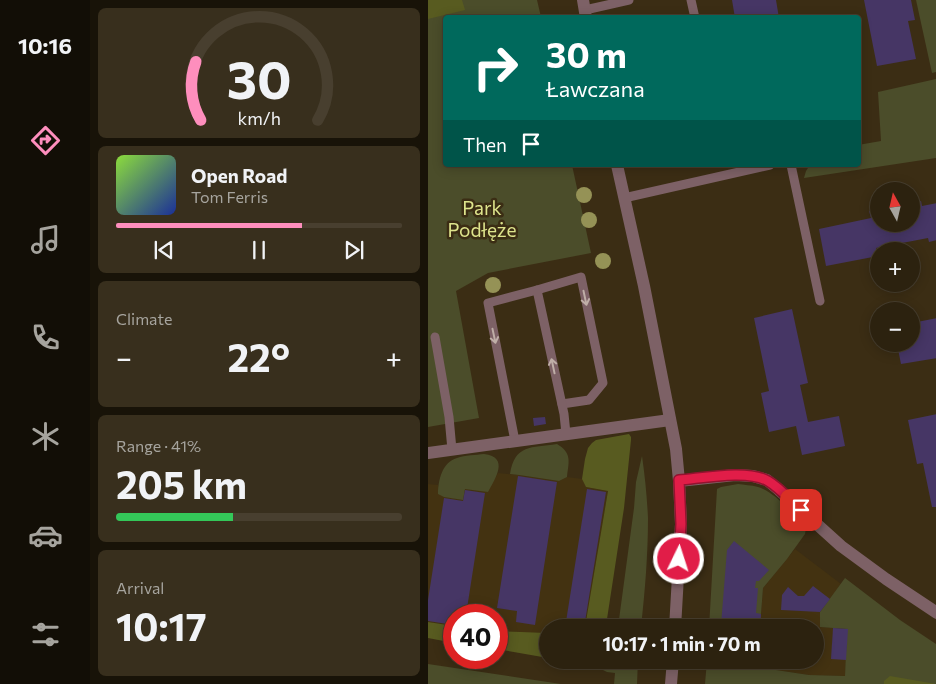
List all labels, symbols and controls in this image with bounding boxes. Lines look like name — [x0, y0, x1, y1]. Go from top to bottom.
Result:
text: 10:16 — [18, 32, 72, 59]
text: 30 m — [546, 32, 627, 75]
icon: right — [463, 35, 528, 100]
text: 30 — [227, 46, 291, 110]
text: Ławczana — [546, 75, 645, 102]
text: km/h — [237, 107, 281, 129]
icon: directions — [28, 123, 63, 158]
icon: arrive — [517, 130, 545, 158]
text: Then — [463, 133, 507, 156]
text: Open Road — [191, 164, 287, 187]
north arrow — [870, 182, 920, 232]
map controls — [870, 182, 920, 352]
text: Tom Ferris — [191, 187, 268, 206]
park label: Park Podłęże — [447, 196, 517, 241]
icon: music — [28, 222, 63, 257]
icon: previous — [150, 236, 178, 264]
icon: pause — [245, 236, 273, 264]
icon: next — [340, 236, 368, 264]
button: + — [870, 242, 920, 292]
one-way arrow — [581, 289, 590, 305]
button: − — [870, 302, 920, 352]
text: Climate — [116, 309, 172, 328]
icon: phone — [28, 320, 63, 355]
one-way arrow — [490, 328, 500, 344]
text: 22° — [227, 333, 290, 380]
text: − — [116, 340, 132, 374]
text: + — [386, 340, 402, 374]
one-way arrow — [548, 358, 558, 374]
icon: climate — [28, 419, 63, 454]
text: Range · 41% — [116, 436, 201, 455]
text: 205 km — [116, 460, 247, 507]
pin — [780, 489, 822, 531]
icon: arrive — [787, 496, 815, 524]
icon: car — [28, 518, 63, 553]
position arrow — [652, 532, 704, 584]
text: Arrival — [116, 578, 164, 597]
text: 10:17 — [116, 602, 207, 649]
speed limit sign: 40 — [443, 604, 508, 669]
icon: filters — [28, 617, 63, 652]
text: 10:17 · 1 min · 70 m — [602, 632, 761, 655]

